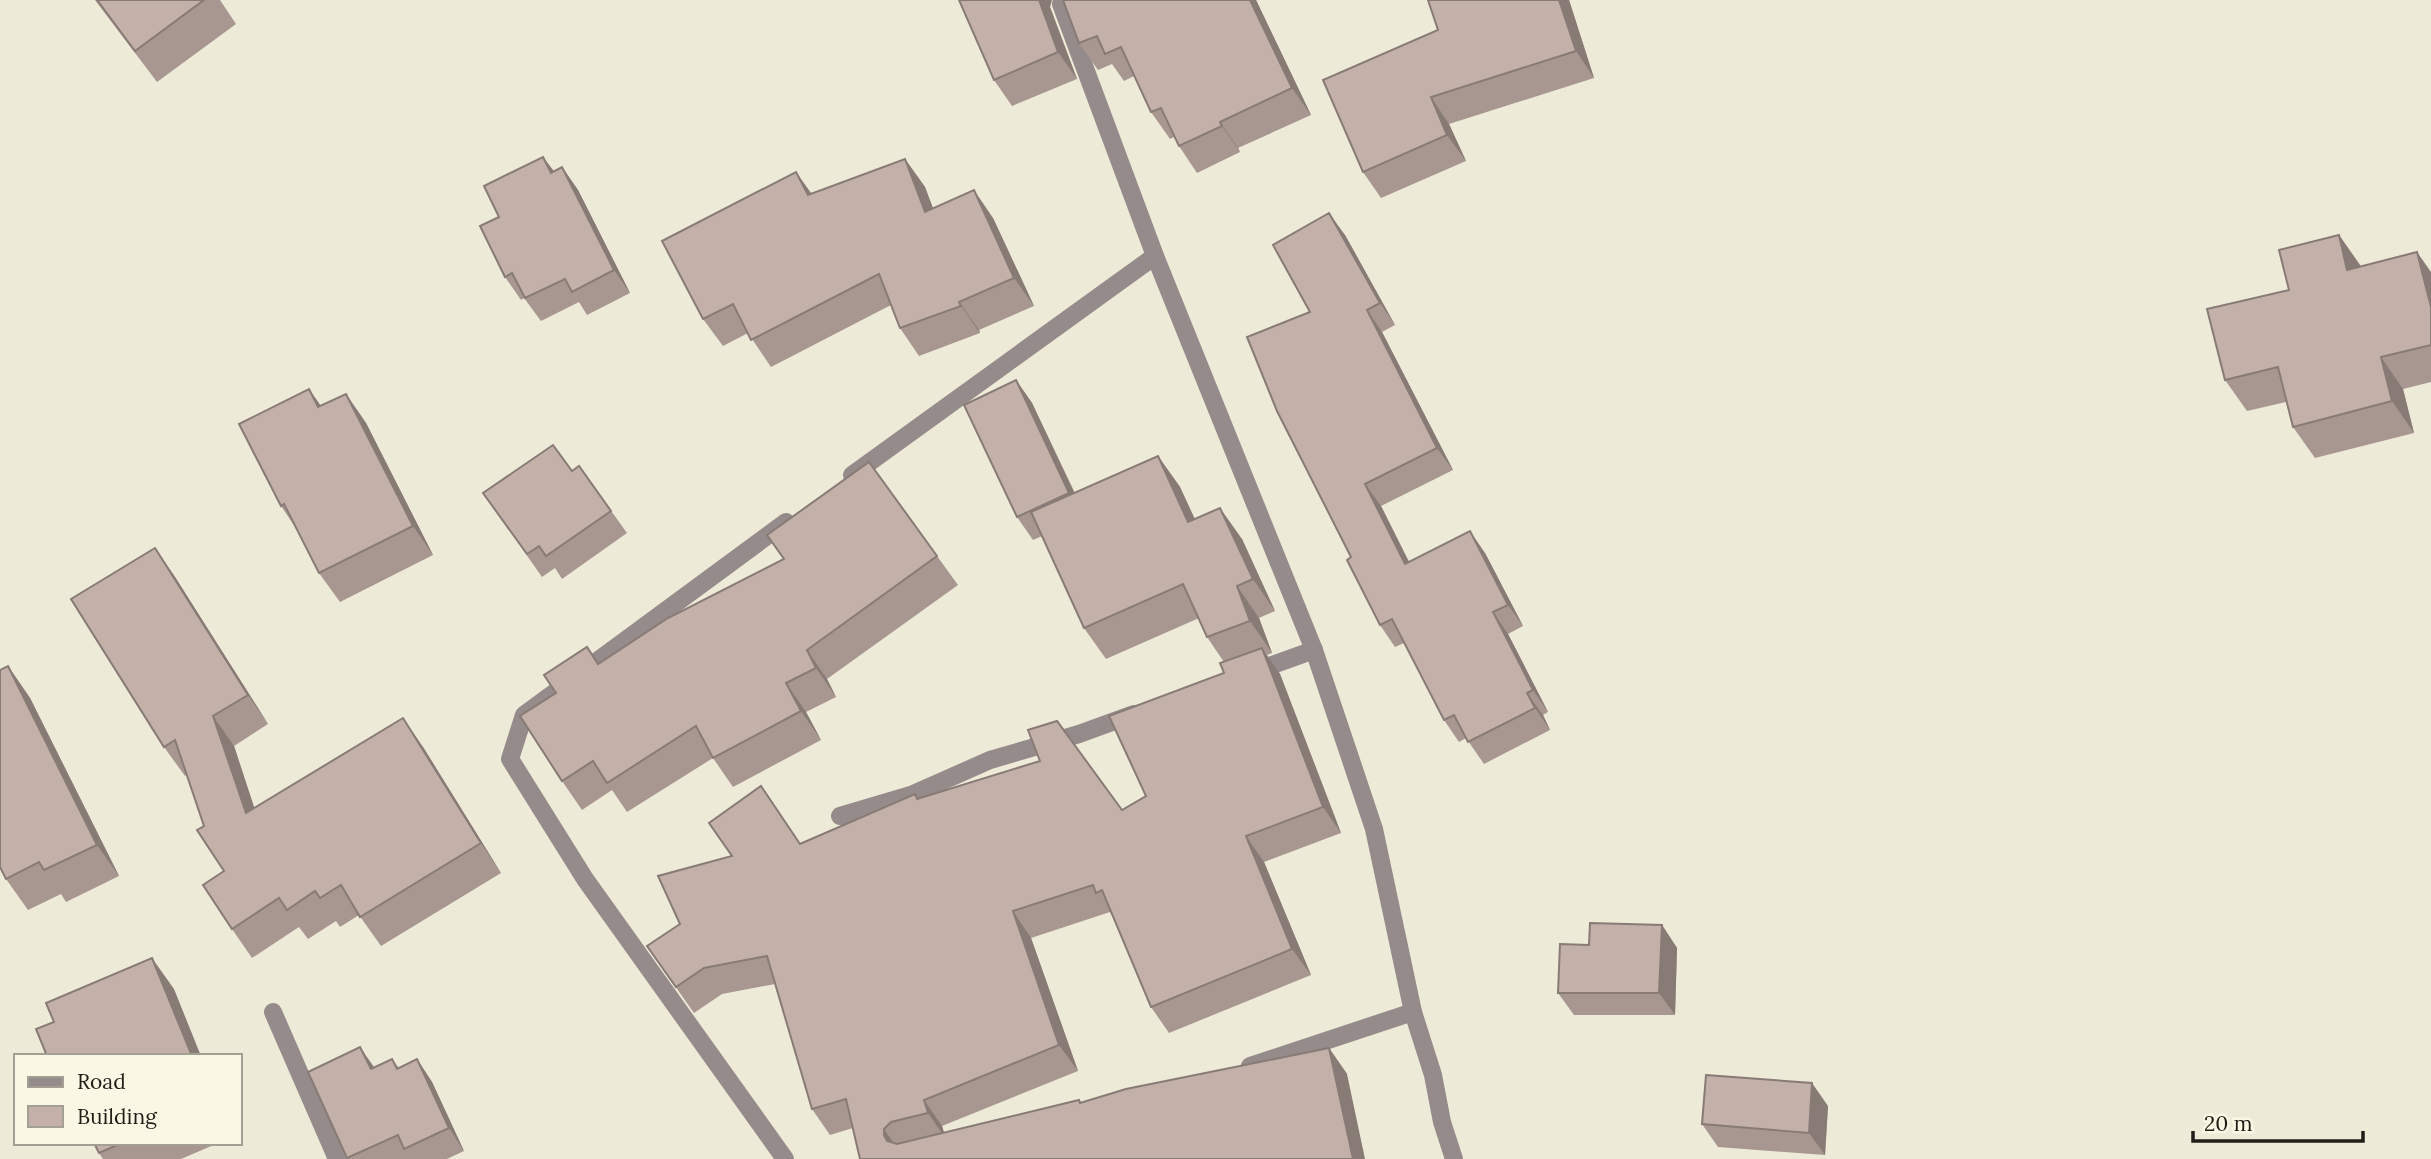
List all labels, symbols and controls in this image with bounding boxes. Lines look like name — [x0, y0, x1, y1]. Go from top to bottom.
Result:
legend — [14, 1054, 242, 1145]
text: Road — [77, 1068, 126, 1095]
scale bar — [2193, 1100, 2363, 1144]
text: Building — [77, 1103, 157, 1130]
text: 20 m — [2204, 1110, 2253, 1137]

